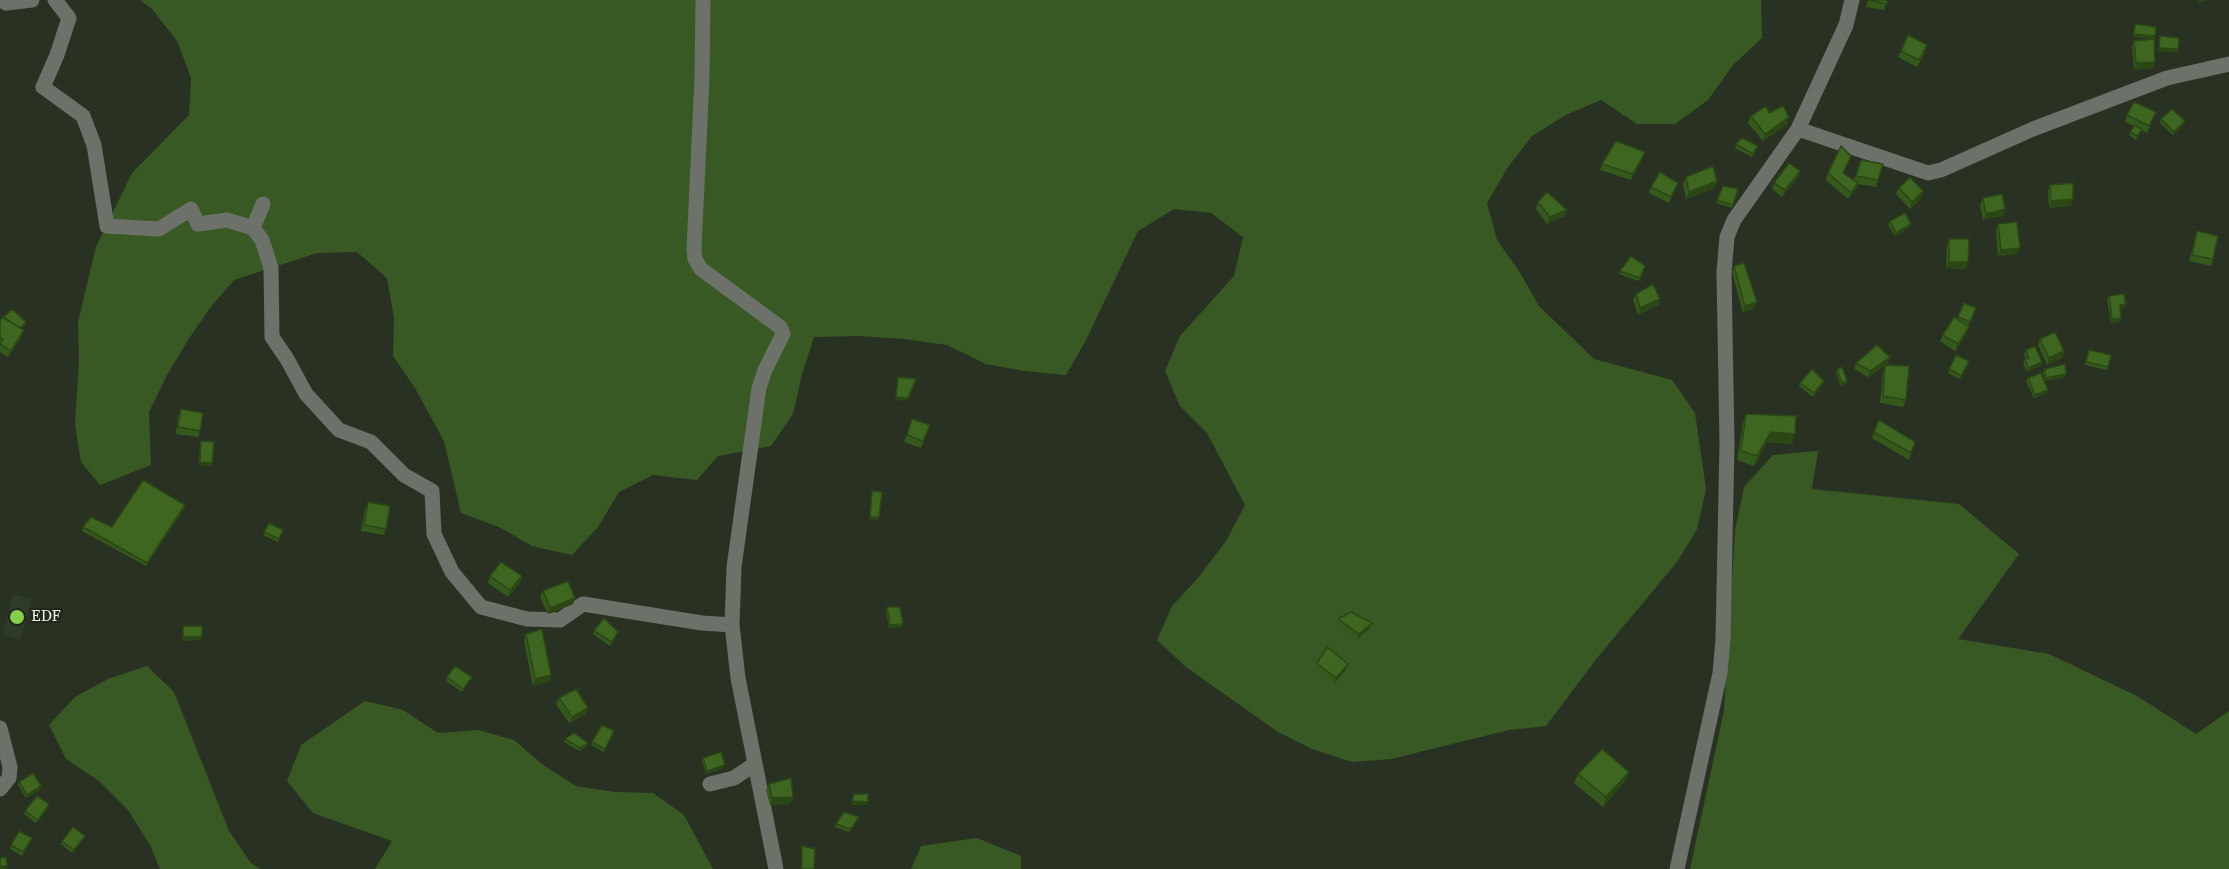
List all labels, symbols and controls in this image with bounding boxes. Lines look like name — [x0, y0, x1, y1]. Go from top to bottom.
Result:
place label: EDF — [31, 607, 61, 627]
marker: EDF — [8, 608, 26, 626]

